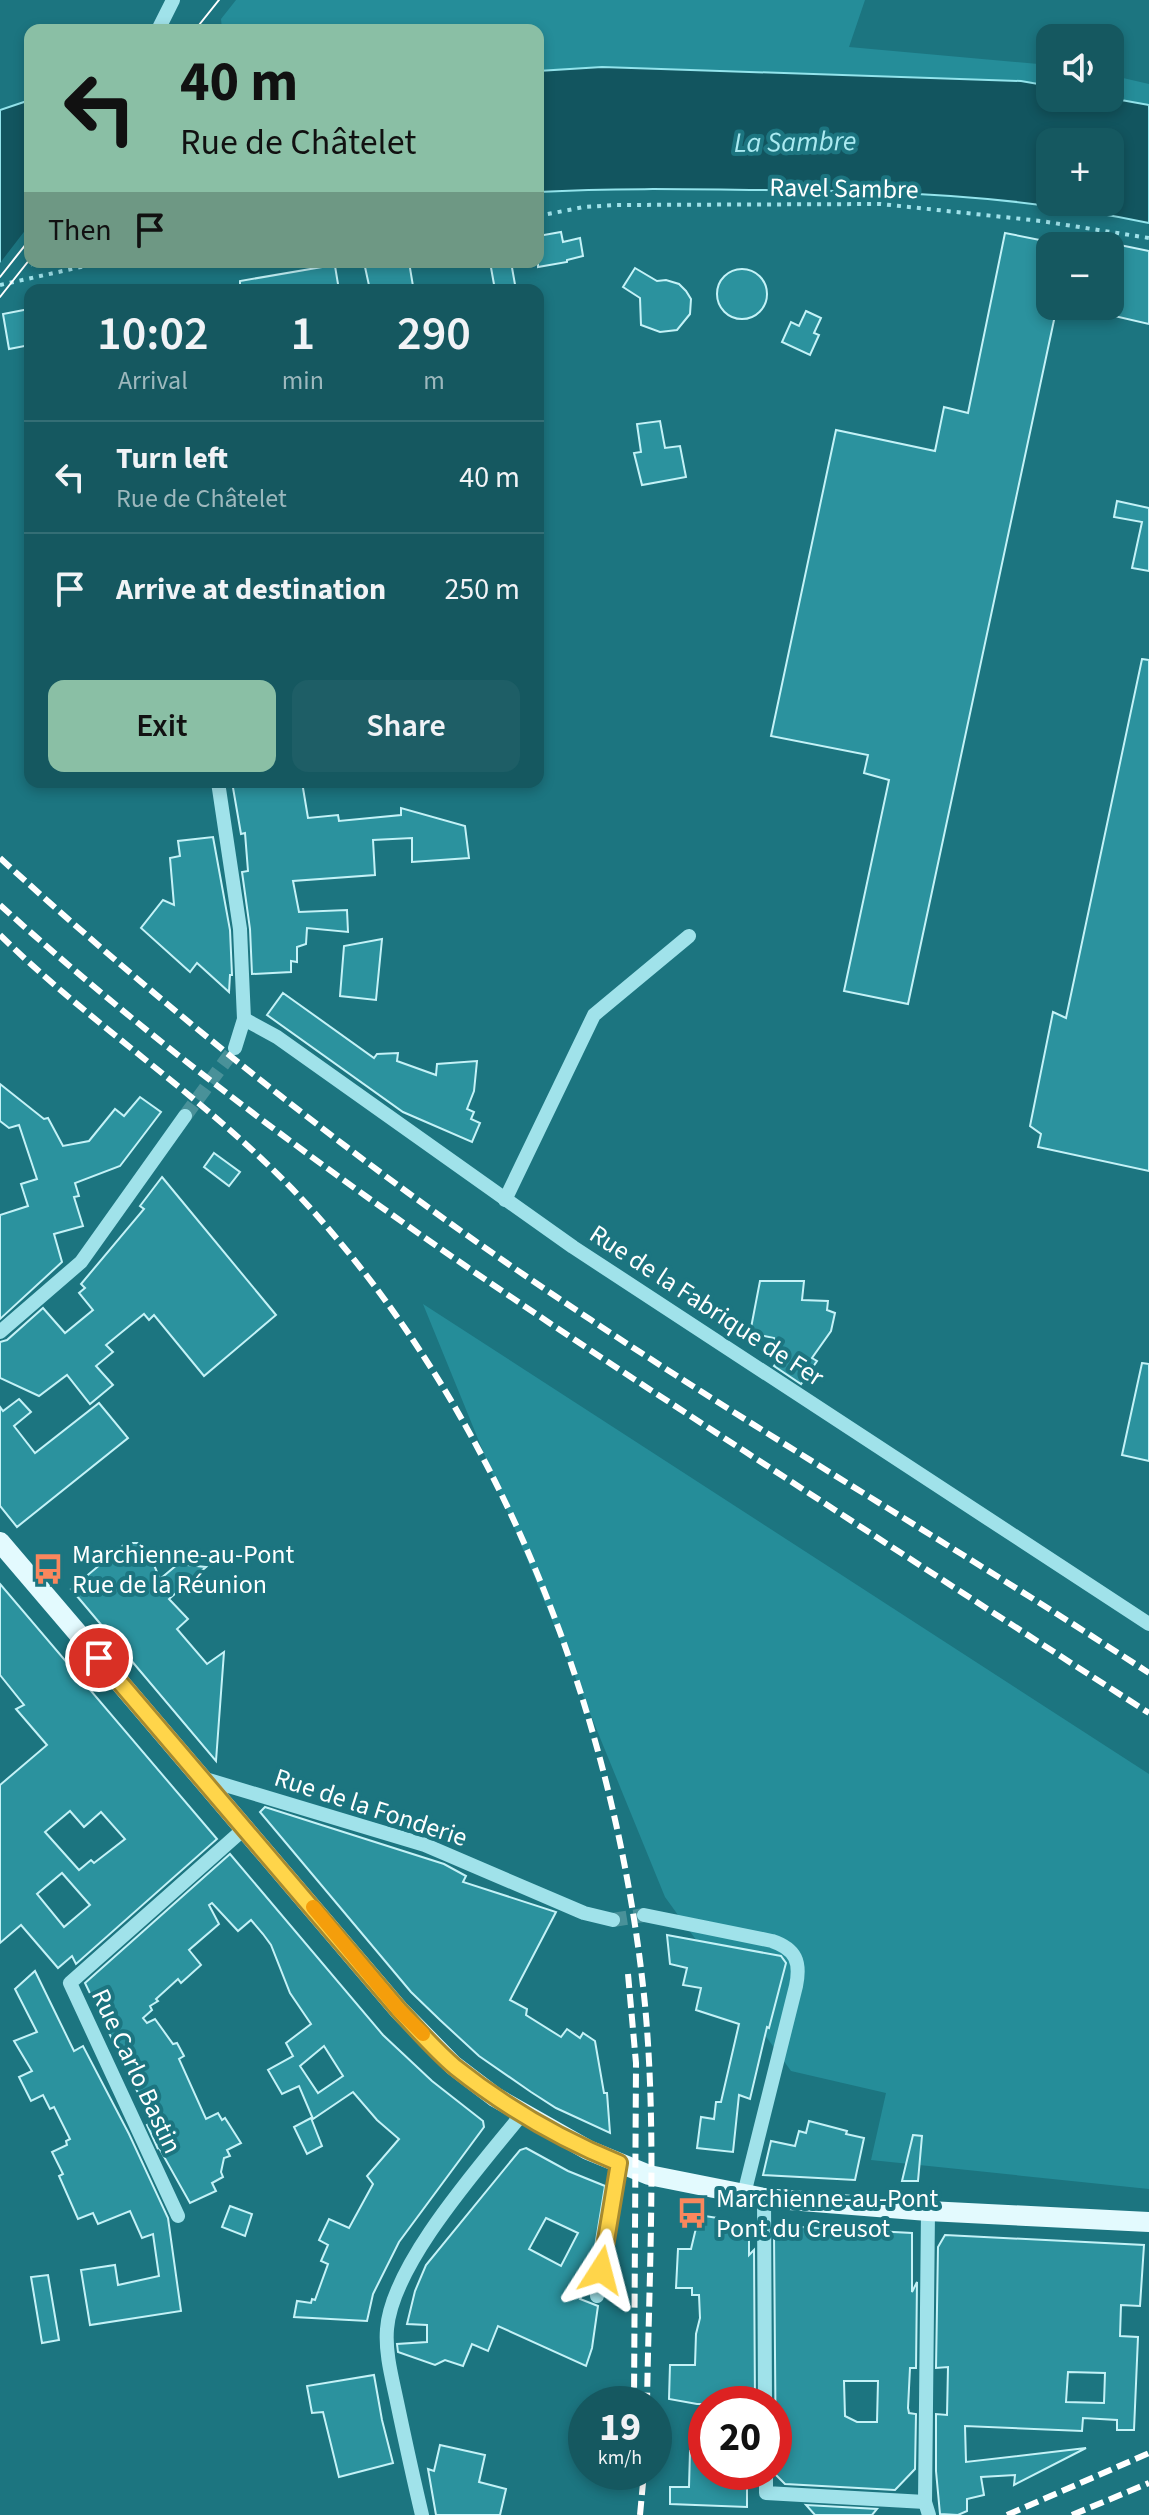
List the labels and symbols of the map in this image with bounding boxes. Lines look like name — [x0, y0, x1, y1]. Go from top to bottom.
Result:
water label: La Sambre — [733, 121, 857, 163]
street label: Ravel Sambre — [769, 169, 919, 208]
street label: Rue de la Fabrique de Fer — [582, 1216, 832, 1396]
place label: Marchienne-au-Pont Rue de la Réunion — [72, 1536, 294, 1603]
bus stop icon: Marchienne-au-Pont Rue de la Réunion — [31, 1552, 65, 1586]
pin — [65, 1624, 133, 1692]
street label: Rue de la Fonderie — [270, 1759, 472, 1856]
street label: Rue Carlo Bastin — [82, 1983, 191, 2160]
place label: Marchienne-au-Pont Pont du Creusot — [716, 2180, 938, 2247]
bus stop icon: Marchienne-au-Pont Pont du Creusot — [675, 2196, 709, 2230]
position arrow — [559, 2228, 643, 2312]
speed limit sign: 20 — [688, 2386, 792, 2490]

